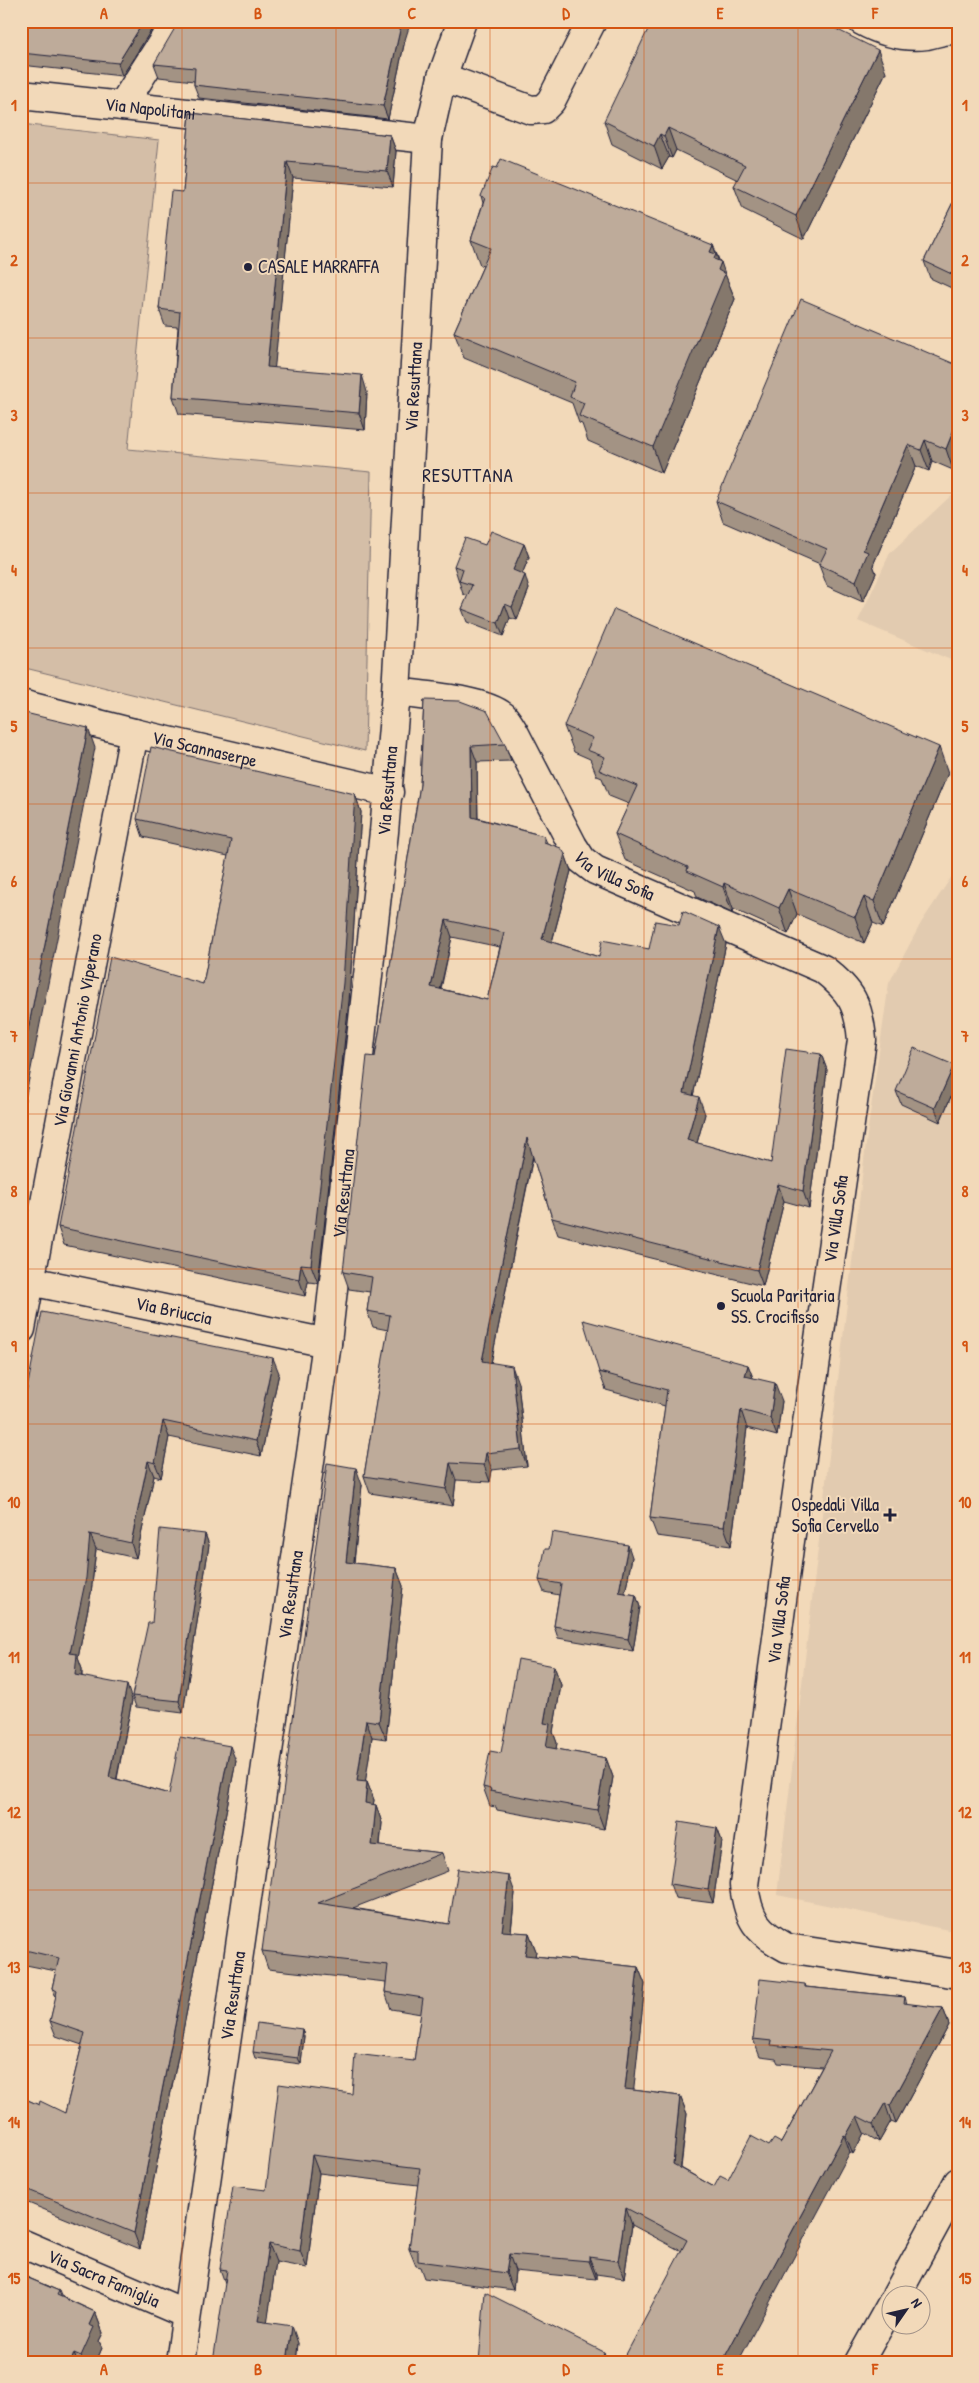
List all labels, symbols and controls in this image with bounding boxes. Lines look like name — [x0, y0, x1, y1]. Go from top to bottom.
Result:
text: A — [100, 2, 108, 24]
text: B — [254, 2, 262, 24]
text: C — [408, 2, 417, 24]
text: D — [562, 2, 570, 24]
text: E — [716, 2, 724, 24]
text: F — [871, 2, 879, 24]
street label: Via Napolitani — [104, 91, 197, 126]
text: 1 — [11, 94, 17, 116]
text: 1 — [962, 94, 968, 116]
text: 2 — [10, 249, 18, 271]
text: 2 — [961, 249, 969, 271]
place label: CASALE MARRAFFA — [258, 254, 380, 279]
marker: CASALE MARRAFFA — [242, 261, 254, 273]
street label: Via Resuttana — [398, 341, 428, 432]
text: 3 — [10, 404, 18, 426]
text: 3 — [961, 404, 969, 426]
district label: RESUTTANA — [422, 462, 514, 488]
text: 4 — [11, 559, 17, 581]
text: 4 — [962, 559, 968, 581]
text: 5 — [11, 715, 18, 737]
text: 5 — [962, 715, 969, 737]
street label: Via Scannaserpe — [150, 725, 260, 773]
street label: Via Resuttana — [371, 745, 403, 837]
street label: Via Villa Sofia — [567, 846, 659, 906]
text: 6 — [11, 870, 18, 892]
text: 6 — [962, 870, 969, 892]
street label: Via Giovanni Antonio Viperano — [47, 931, 108, 1129]
text: 7 — [9, 1025, 18, 1047]
text: 7 — [960, 1025, 969, 1047]
street label: Via Resuttana — [326, 1148, 361, 1239]
street label: Via Villa Sofia — [817, 1174, 854, 1264]
text: 8 — [11, 1180, 18, 1202]
text: 8 — [962, 1180, 969, 1202]
place label: Scuola Paritaria SS. Crocifisso — [731, 1283, 835, 1329]
street label: Via Briuccia — [133, 1290, 214, 1331]
marker: Scuola Paritaria SS. Crocifisso — [715, 1300, 727, 1312]
text: 9 — [11, 1335, 17, 1357]
text: 9 — [962, 1335, 968, 1357]
text: 10 — [8, 1491, 20, 1513]
text: 10 — [959, 1491, 971, 1513]
place label: Ospedali Villa Sofia Cervello — [791, 1492, 879, 1538]
marker: Ospedali Villa Sofia Cervello — [883, 1508, 897, 1522]
street label: Via Resuttana — [271, 1549, 309, 1641]
street label: Via Villa Sofia — [761, 1575, 796, 1665]
text: 11 — [8, 1646, 20, 1668]
text: 11 — [959, 1646, 971, 1668]
text: 12 — [7, 1801, 21, 1823]
text: 12 — [958, 1801, 972, 1823]
street label: Via Resuttana — [214, 1950, 251, 2042]
text: 13 — [8, 1956, 20, 1978]
text: 13 — [959, 1956, 971, 1978]
text: 14 — [8, 2111, 20, 2133]
text: 14 — [959, 2111, 971, 2133]
street label: Via Sacra Famiglia — [44, 2243, 164, 2313]
text: 15 — [8, 2267, 21, 2289]
text: 15 — [959, 2267, 972, 2289]
north arrow — [882, 2286, 932, 2336]
text: N — [907, 2294, 927, 2311]
text: A — [100, 2358, 108, 2380]
text: B — [254, 2358, 262, 2380]
text: C — [408, 2358, 417, 2380]
text: D — [562, 2358, 570, 2380]
text: E — [716, 2358, 724, 2380]
text: F — [871, 2358, 879, 2380]

